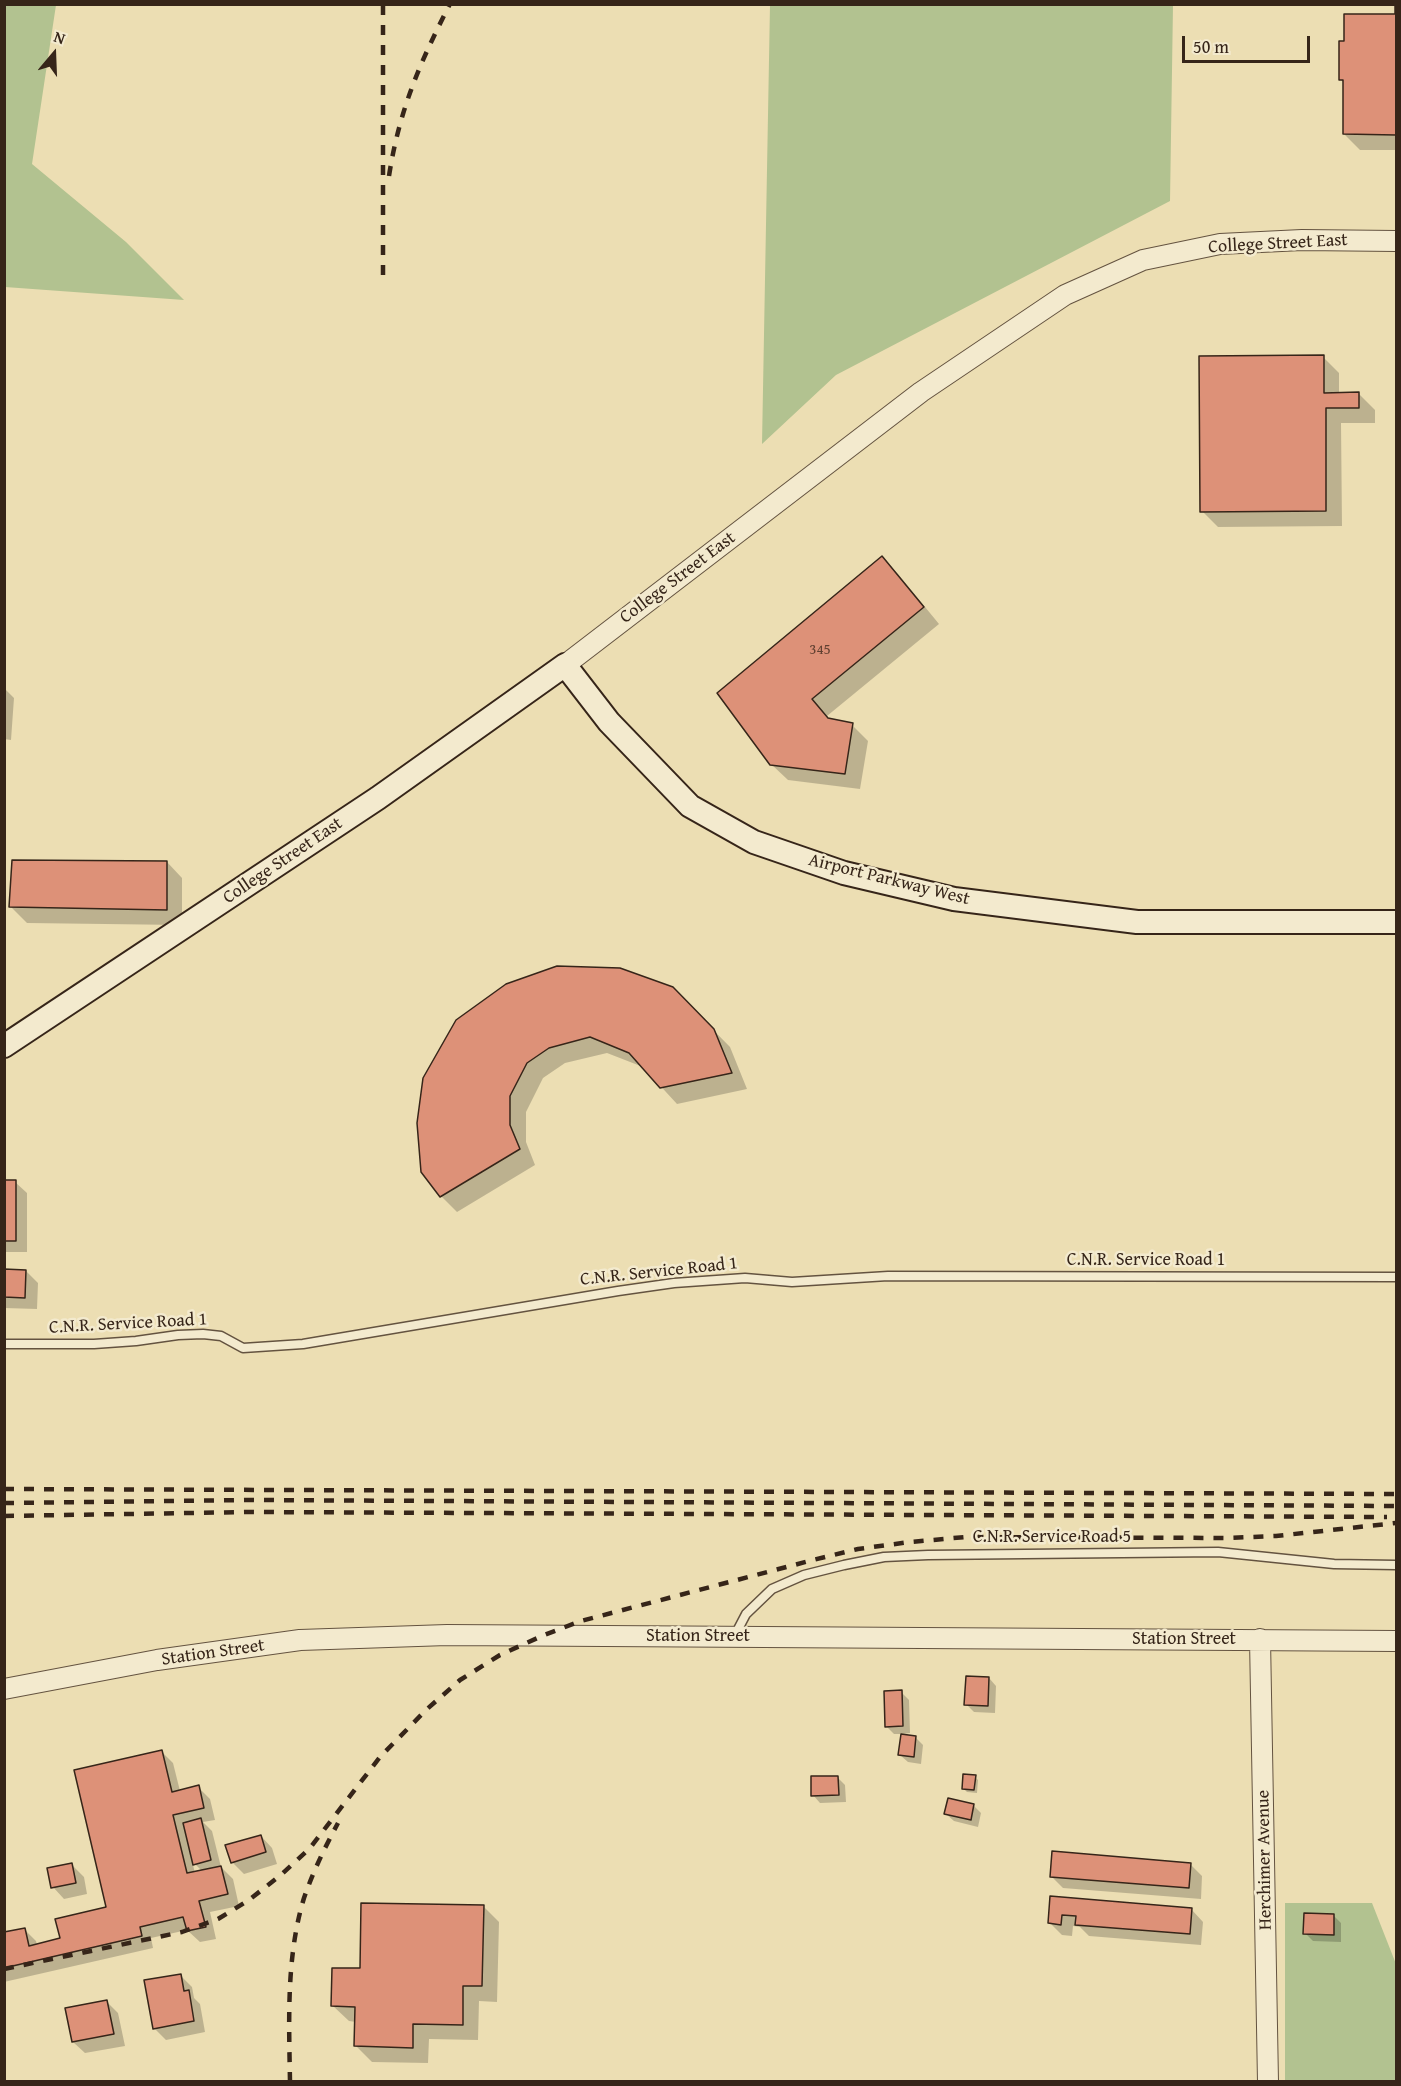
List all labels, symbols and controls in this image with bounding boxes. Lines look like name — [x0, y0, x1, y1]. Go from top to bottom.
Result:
north arrow — [24, 24, 84, 84]
text: N — [51, 24, 69, 50]
scale bar — [1185, 24, 1312, 62]
text: 50 m — [1193, 33, 1229, 60]
street label: College Street East — [1208, 230, 1348, 258]
street label: College Street East — [616, 527, 740, 629]
house number: 345 — [809, 641, 831, 659]
street label: College Street East — [219, 813, 347, 909]
street label: Airport Parkway West — [806, 850, 972, 910]
street label: C.N.R. Service Road 1 — [1067, 1249, 1225, 1271]
street label: C.N.R. Service Road 1 — [579, 1253, 739, 1291]
street label: C.N.R. Service Road 1 — [48, 1309, 208, 1339]
street label: C.N.R. Service Road 5 — [973, 1526, 1131, 1548]
street label: Station Street — [646, 1625, 750, 1647]
street label: Station Street — [1132, 1628, 1236, 1650]
street label: Station Street — [160, 1635, 266, 1671]
street label: Herchimer Avenue — [1253, 1790, 1277, 1930]

